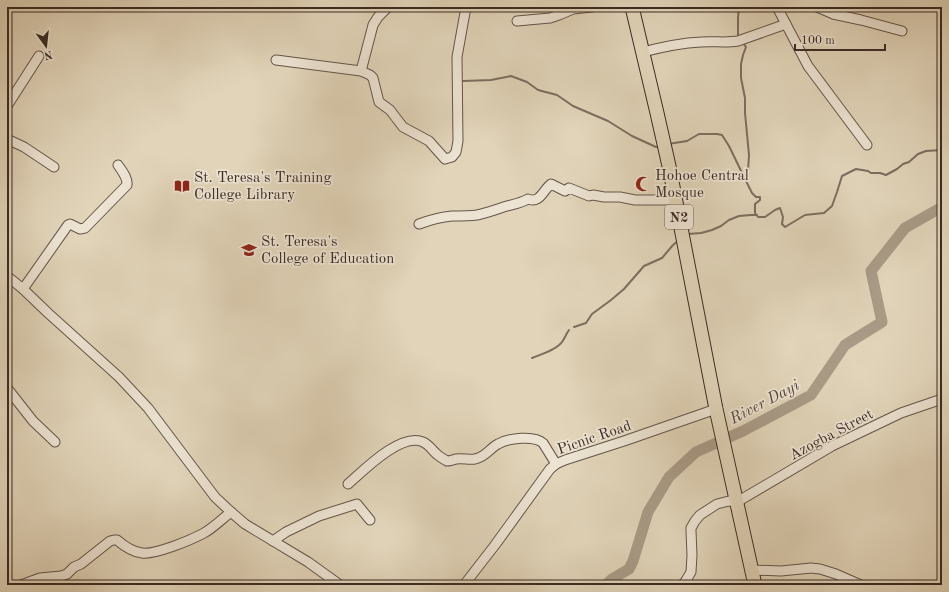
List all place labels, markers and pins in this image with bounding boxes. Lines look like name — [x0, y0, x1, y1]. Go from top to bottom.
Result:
place label: Hohoe Central Mosque — [655, 169, 749, 201]
place label: St. Teresa's Training College Library — [194, 171, 332, 203]
mosque icon: Hohoe Central Mosque — [634, 175, 652, 193]
library icon: St. Teresa's Training College Library — [173, 177, 191, 195]
place label: St. Teresa's College of Education — [261, 235, 394, 267]
school or university icon: St. Teresa's College of Education — [240, 241, 258, 259]

